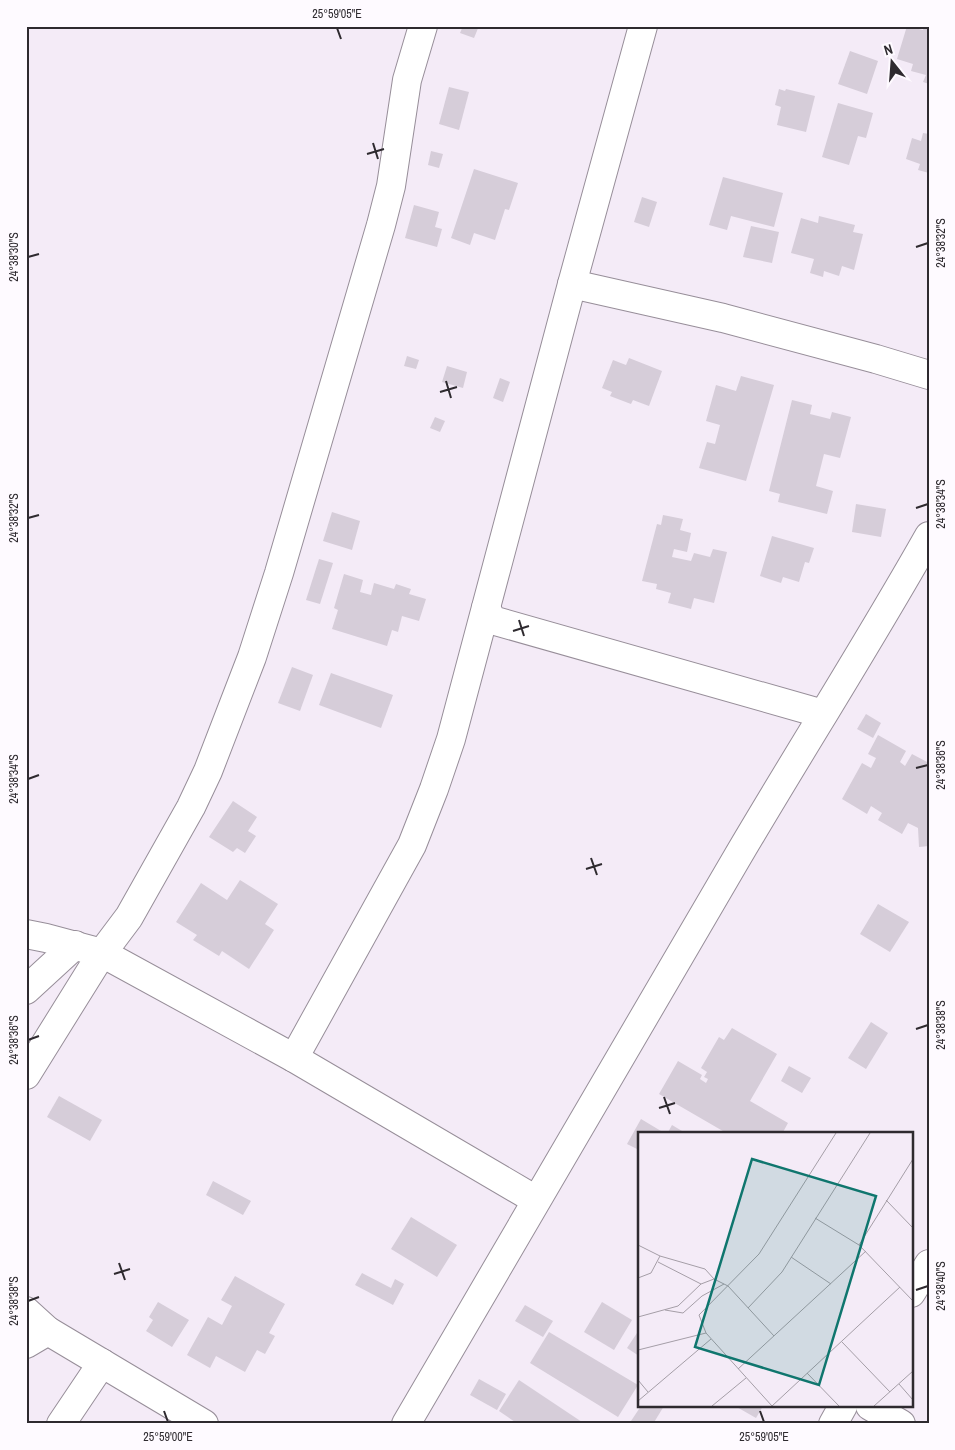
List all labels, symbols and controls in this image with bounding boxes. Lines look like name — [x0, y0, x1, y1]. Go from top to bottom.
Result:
text: 25°59'05"E — [312, 6, 362, 22]
north arrow — [868, 38, 918, 88]
text: N — [882, 40, 895, 59]
text: 24°38'32"S — [933, 218, 949, 268]
text: 24°38'30"S — [6, 232, 22, 282]
text: 24°38'34"S — [933, 479, 949, 529]
text: 24°38'32"S — [6, 493, 22, 543]
text: 24°38'36"S — [933, 740, 949, 790]
text: 24°38'34"S — [6, 754, 22, 804]
text: 24°38'38"S — [933, 1000, 949, 1050]
text: 24°38'36"S — [6, 1015, 22, 1065]
inset map — [638, 1132, 912, 1408]
text: 24°38'40"S — [933, 1261, 949, 1311]
text: 24°38'38"S — [6, 1276, 22, 1326]
text: 25°59'00"E — [143, 1429, 193, 1445]
text: 25°59'05"E — [739, 1429, 789, 1445]

